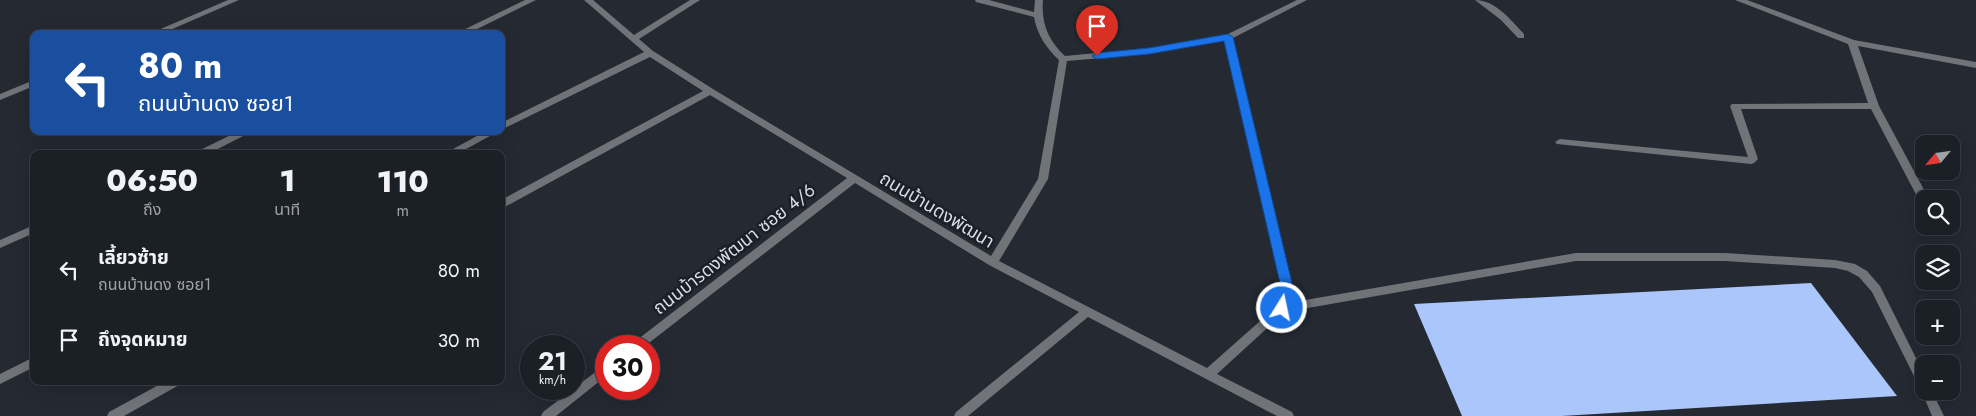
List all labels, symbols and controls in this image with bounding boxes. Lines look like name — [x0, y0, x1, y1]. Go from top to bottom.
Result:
pin — [1076, 5, 1118, 56]
icon: arrive — [1083, 12, 1111, 40]
text: 80 m — [138, 41, 222, 91]
icon: left — [55, 50, 120, 115]
text: ถนนบ้านดง ซอย1 — [138, 87, 294, 119]
north arrow — [1915, 135, 1960, 180]
map controls — [1915, 135, 1960, 400]
text: 06:50 — [106, 159, 198, 202]
text: 1 — [279, 159, 295, 202]
text: 110 — [377, 160, 429, 203]
street label: ถนนบ้านดงพัฒนา — [875, 165, 999, 255]
street label: ถนนบ้ารดงพัฒนา ซอย 4/6 — [647, 177, 821, 321]
button: search — [1915, 190, 1960, 235]
text: ถึง — [143, 198, 161, 221]
text: นาที — [274, 198, 300, 221]
text: m — [396, 199, 409, 222]
text: เลี้ยวซ้าย — [98, 244, 169, 271]
button: layers — [1915, 245, 1960, 290]
icon: left — [55, 256, 83, 284]
text: 80 m — [438, 257, 480, 284]
text: ถนนบ้านดง ซอย1 — [98, 273, 211, 296]
position arrow — [1255, 281, 1307, 333]
button: + — [1915, 300, 1960, 345]
icon: arrive — [55, 326, 83, 354]
text: ถึงจุดหมาย — [98, 326, 188, 353]
text: 30 m — [438, 327, 480, 354]
speed limit sign: 30 — [595, 335, 660, 400]
text: 21 — [538, 343, 567, 379]
button: − — [1915, 355, 1960, 400]
text: km/h — [539, 371, 566, 389]

